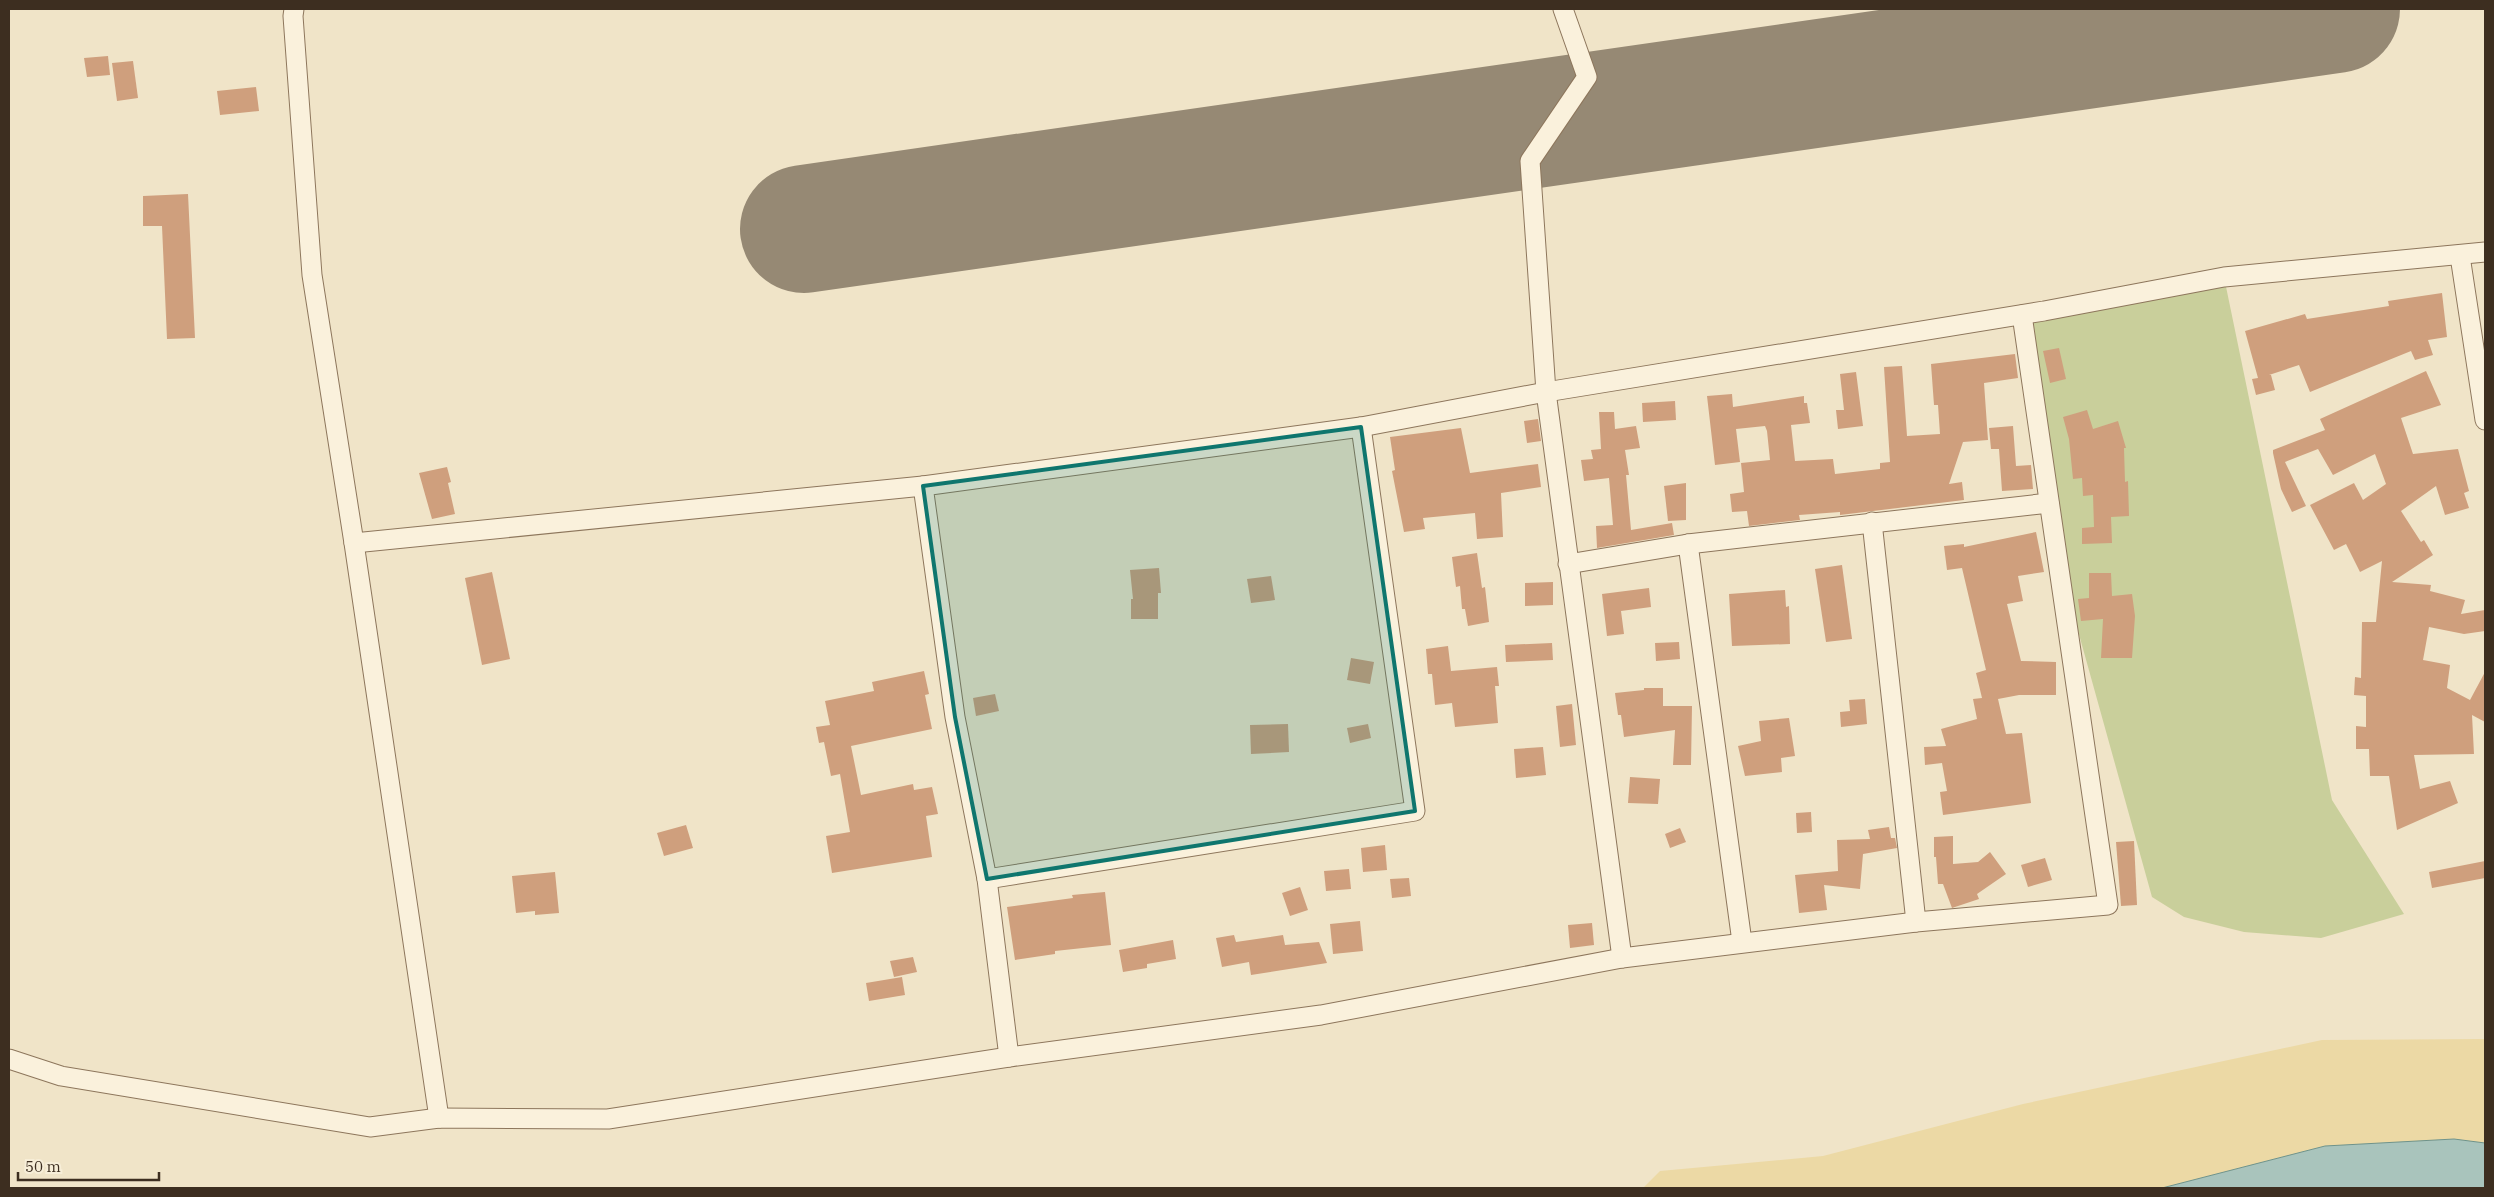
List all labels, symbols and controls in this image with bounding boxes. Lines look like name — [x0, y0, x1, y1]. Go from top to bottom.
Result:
scale bar — [18, 1150, 159, 1182]
text: 50 m — [25, 1157, 61, 1176]

